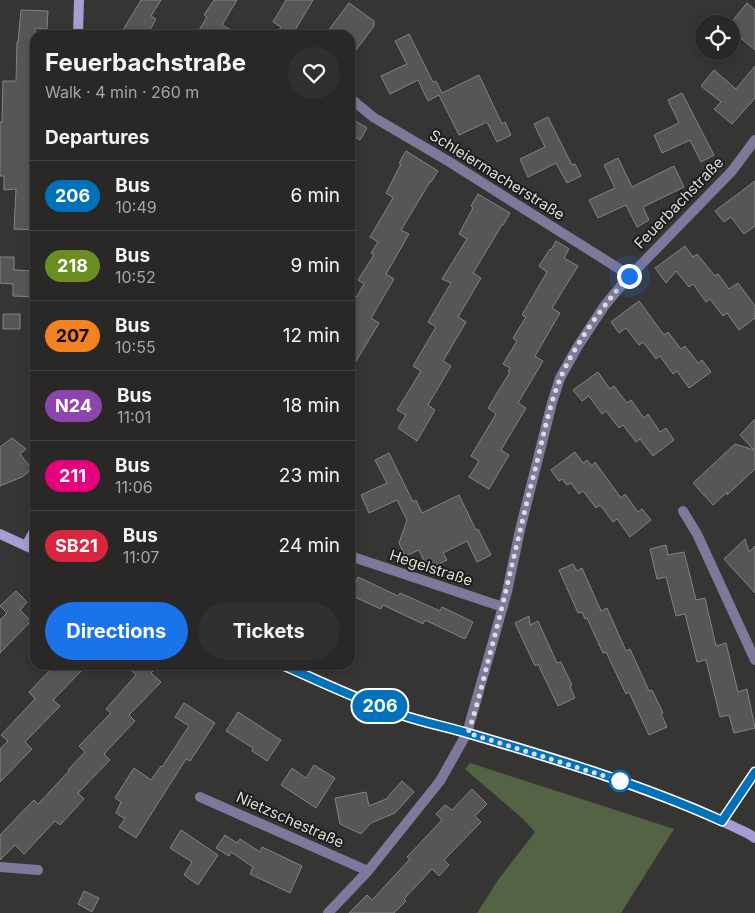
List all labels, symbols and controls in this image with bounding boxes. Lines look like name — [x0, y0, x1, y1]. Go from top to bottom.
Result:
map controls — [695, 15, 740, 60]
button: locate — [695, 15, 740, 60]
button: heart — [288, 47, 340, 99]
text: Feuerbachstraße — [45, 48, 246, 77]
text: Walk · 4 min · 260 m — [45, 82, 199, 102]
street label: Schleiermacherstraße — [426, 125, 568, 224]
text: Departures — [45, 126, 149, 149]
street label: Feuerbachstraße — [630, 153, 727, 253]
text: Bus — [115, 174, 150, 197]
text: 6 min — [290, 184, 340, 207]
text: 206 — [55, 185, 90, 206]
text: 10:49 — [115, 197, 157, 217]
text: Bus — [115, 244, 150, 267]
text: 9 min — [290, 254, 340, 277]
text: 218 — [57, 255, 88, 276]
your location — [617, 264, 642, 289]
text: 10:52 — [115, 267, 156, 287]
text: Bus — [115, 314, 150, 337]
text: 12 min — [283, 324, 340, 347]
text: 207 — [56, 325, 89, 346]
text: 10:55 — [115, 337, 156, 357]
text: Bus — [117, 384, 152, 407]
text: 18 min — [283, 394, 340, 417]
text: N24 — [55, 395, 92, 416]
text: 11:01 — [117, 407, 151, 427]
text: Bus — [115, 454, 150, 477]
text: 23 min — [279, 464, 340, 487]
text: 211 — [59, 465, 86, 486]
text: 11:06 — [115, 477, 153, 497]
text: Bus — [123, 524, 158, 547]
text: 24 min — [279, 534, 340, 557]
text: SB21 — [55, 535, 98, 556]
street label: Hegelstraße — [387, 545, 475, 590]
text: 11:07 — [123, 547, 159, 567]
button: Directions — [45, 602, 188, 660]
button: Tickets — [198, 602, 340, 660]
line badge: 206 — [351, 690, 409, 722]
text: 206 — [362, 695, 398, 716]
unlabelled marker — [609, 770, 631, 792]
street label: Nietzschestraße — [233, 787, 347, 852]

